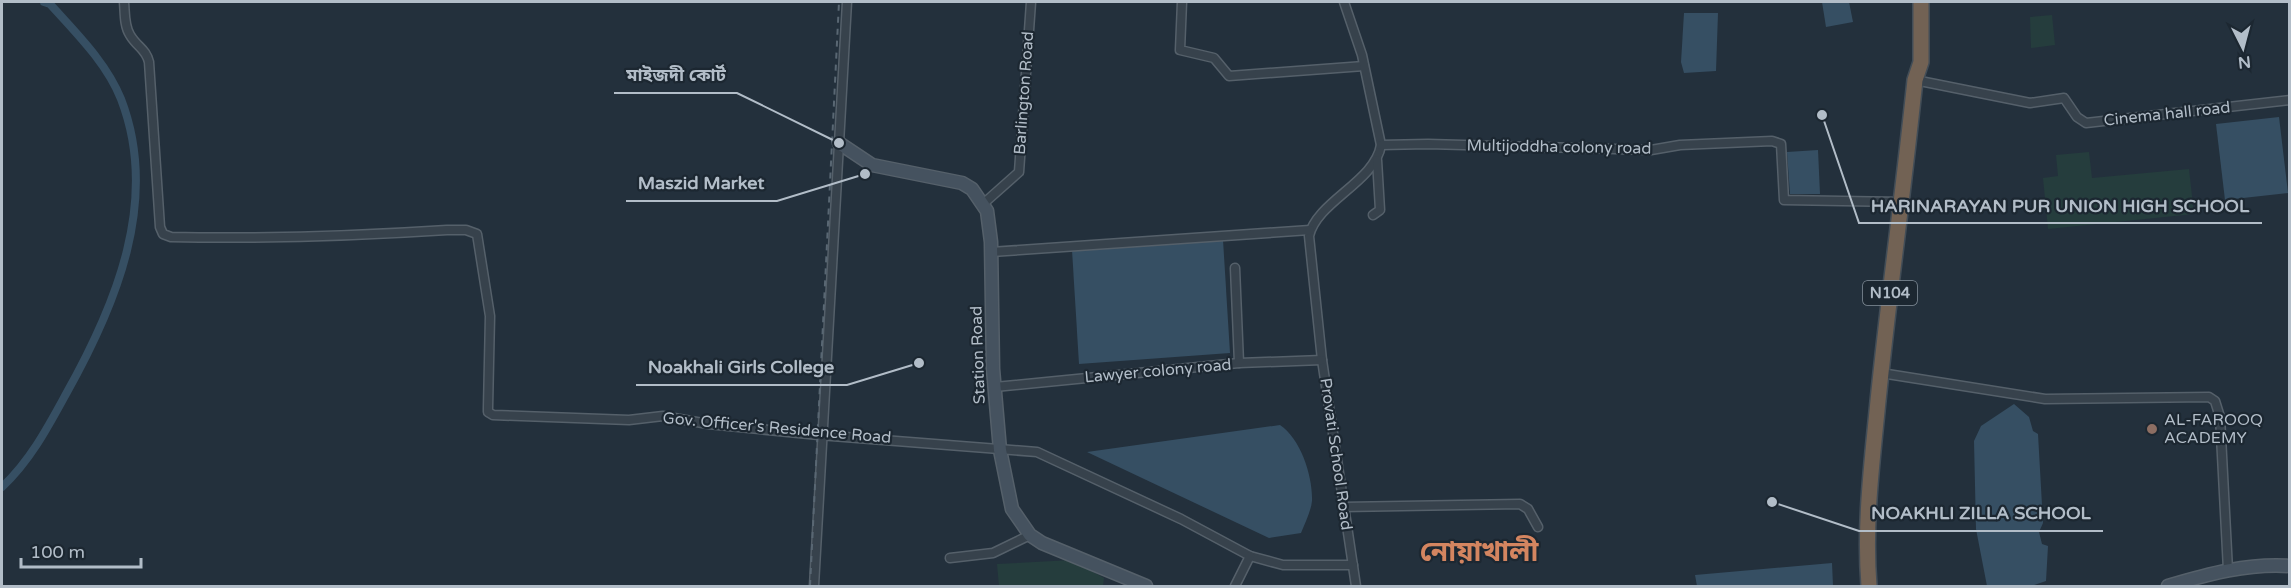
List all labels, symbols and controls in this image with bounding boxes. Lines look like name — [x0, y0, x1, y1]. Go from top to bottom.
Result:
north arrow — [2213, 18, 2273, 78]
street label: Barlington Road — [1010, 31, 1038, 155]
text: N — [2237, 51, 2252, 73]
callout: মাইজদী কোর্ট — [614, 57, 737, 93]
text: মাইজদী কোর্ট — [625, 64, 727, 86]
street label: Cinema hall road — [2103, 97, 2231, 131]
street label: Multijoddha colony road — [1466, 135, 1652, 159]
callout: Maszid Market — [626, 165, 777, 201]
text: Maszid Market — [638, 172, 764, 194]
callout: HARINARAYAN PUR UNION HIGH SCHOOL — [1859, 187, 2262, 223]
text: HARINARAYAN PUR UNION HIGH SCHOOL — [1871, 195, 2250, 217]
road number: N104 — [1863, 281, 1917, 305]
street label: Station Road — [966, 306, 990, 404]
callout: Noakhali Girls College — [636, 349, 847, 385]
street label: Lawyer colony road — [1084, 355, 1232, 387]
text: Noakhali Girls College — [648, 356, 834, 378]
street label: Provati School Road — [1315, 377, 1357, 531]
street label: Gov. Officer's Residence Road — [662, 408, 892, 448]
place label: AL-FAROOQ ACADEMY — [2164, 410, 2263, 448]
marker: AL-FAROOQ ACADEMY — [2145, 422, 2159, 436]
callout: NOAKHLI ZILLA SCHOOL — [1859, 495, 2103, 531]
text: NOAKHLI ZILLA SCHOOL — [1871, 502, 2092, 524]
scale bar — [21, 531, 141, 569]
district label: নোয়াখালী — [1420, 535, 1539, 569]
text: 100 m — [30, 541, 85, 563]

